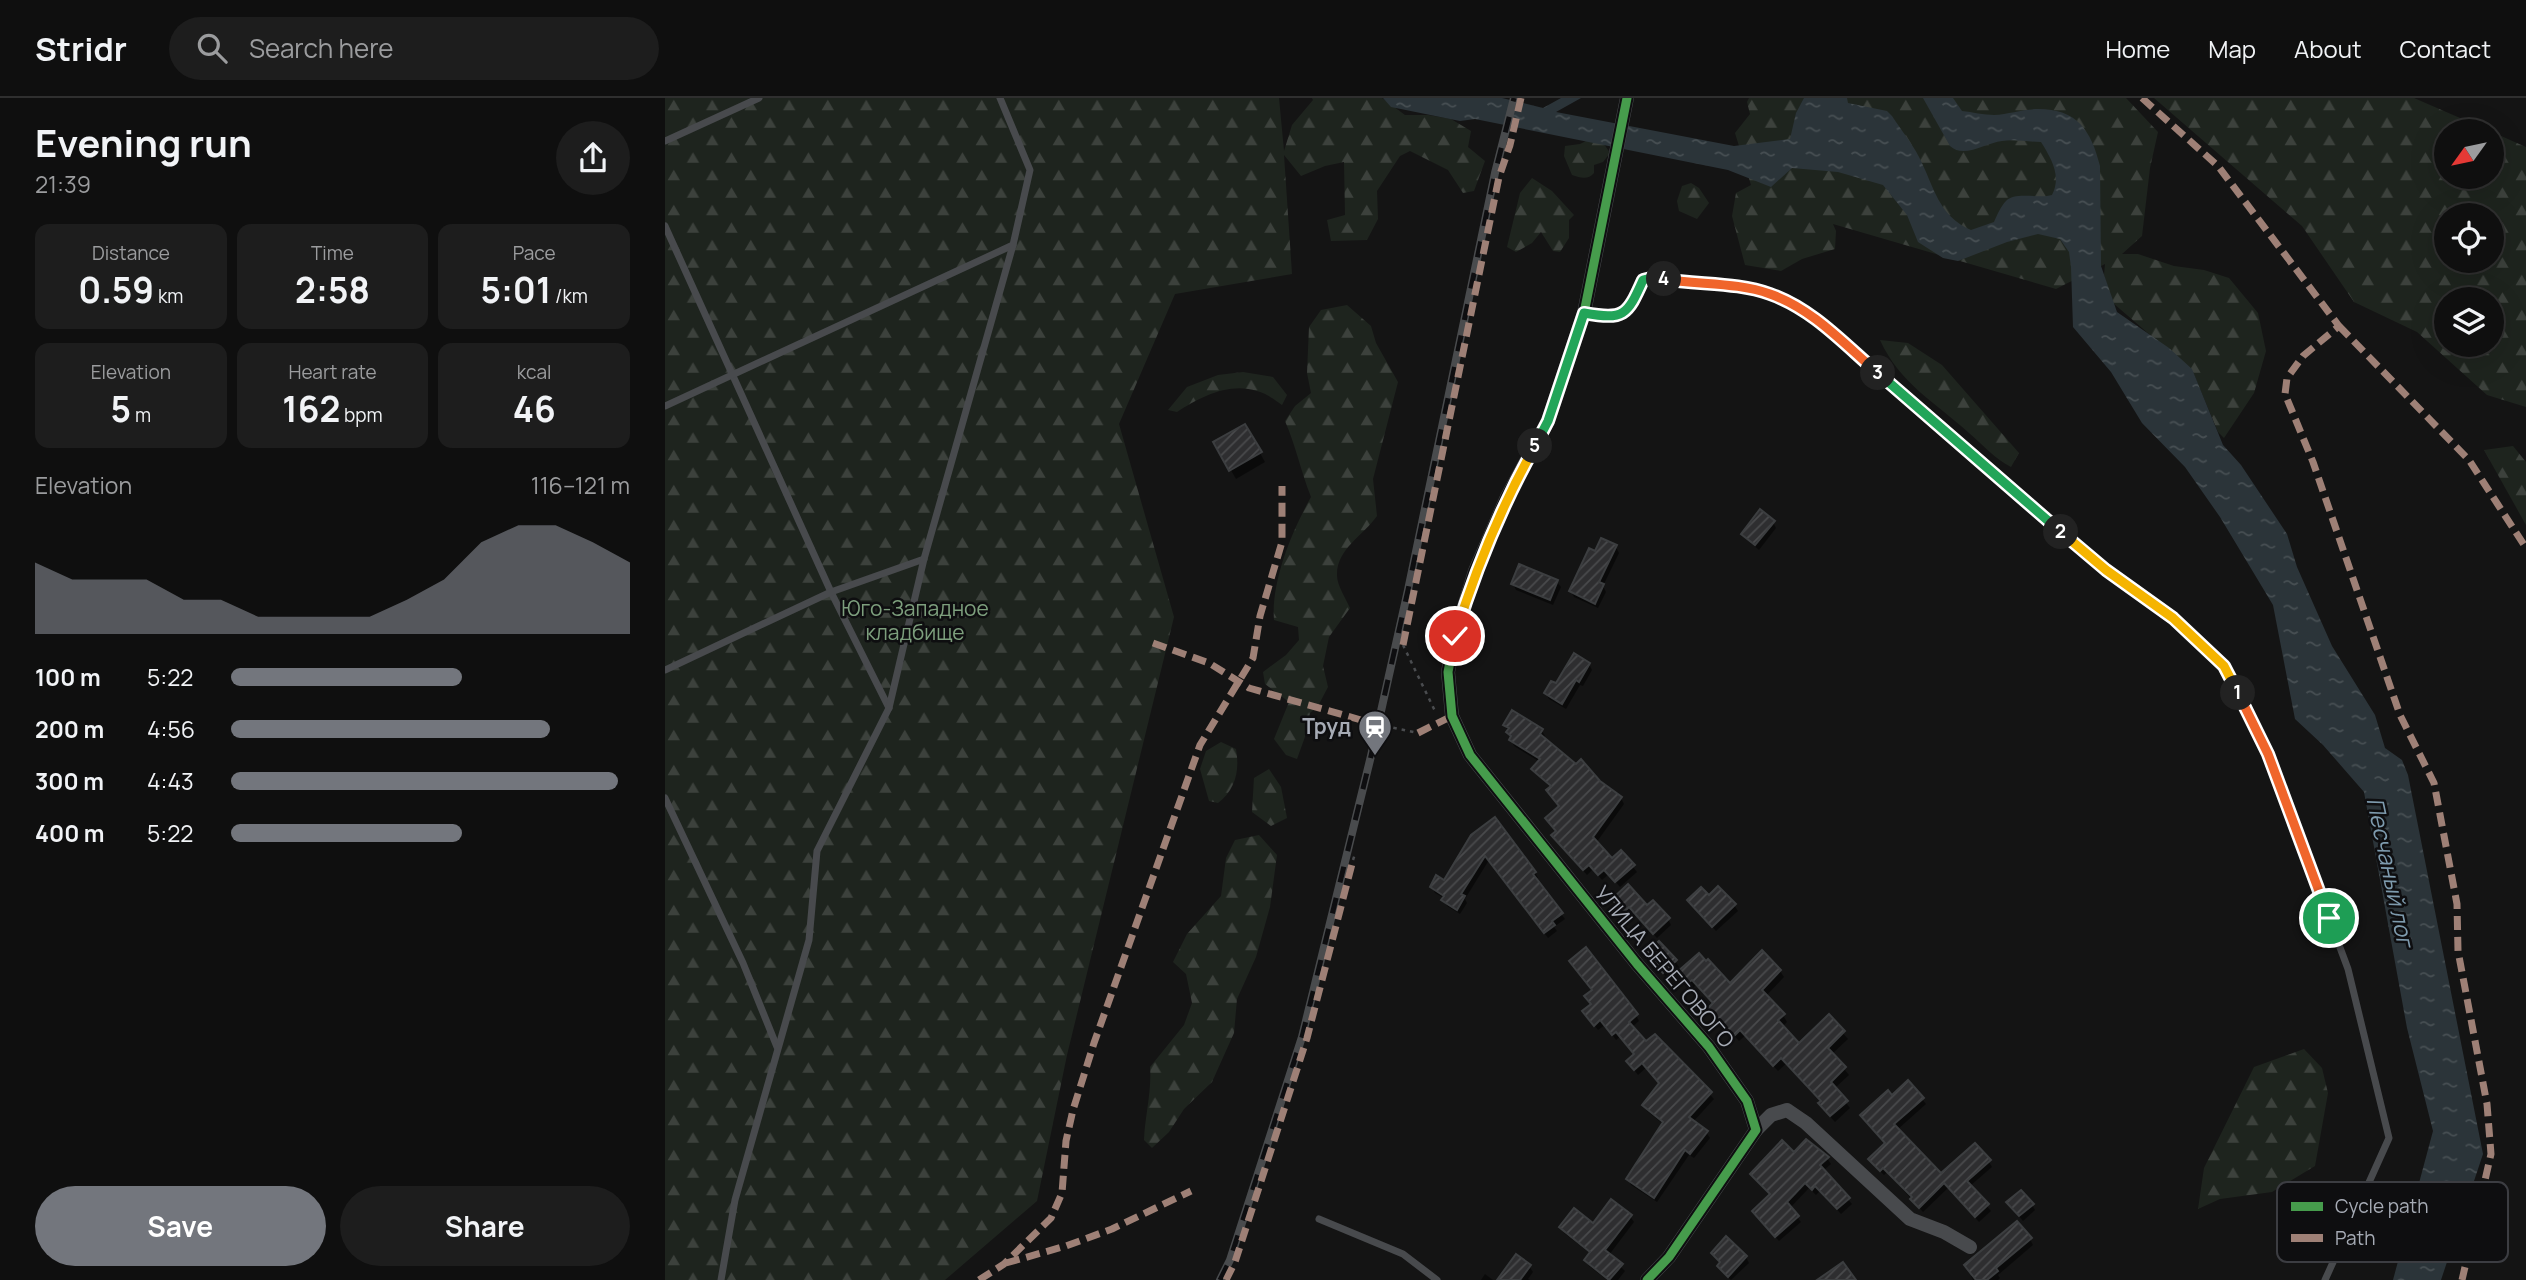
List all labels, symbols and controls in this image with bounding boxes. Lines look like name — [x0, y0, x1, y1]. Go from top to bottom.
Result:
search box — [169, 17, 659, 80]
text: Stridr — [35, 26, 127, 71]
icon: search — [193, 29, 231, 67]
text: Search here — [249, 30, 393, 66]
text: Home — [2105, 32, 2170, 65]
text: Map — [2208, 32, 2256, 65]
text: About — [2294, 32, 2362, 65]
text: Contact — [2400, 32, 2491, 65]
text: Evening run — [35, 116, 252, 168]
north arrow — [2434, 119, 2504, 189]
map controls — [2434, 119, 2504, 357]
button: share — [556, 121, 630, 195]
text: 21:39 — [35, 168, 91, 200]
button: locate — [2434, 203, 2504, 273]
text: Distance — [92, 240, 170, 266]
text: Time — [311, 240, 354, 266]
text: Pace — [513, 240, 556, 266]
pin: 4 — [1647, 262, 1681, 296]
text: 4 — [1658, 265, 1669, 291]
text: 0.59 — [78, 266, 154, 314]
text: 2:58 — [295, 266, 370, 314]
text: 5:01 — [480, 266, 551, 314]
text: km — [154, 283, 183, 309]
text: /km — [551, 283, 588, 309]
button: layers — [2434, 287, 2504, 357]
pin: 3 — [1861, 356, 1895, 390]
text: Elevation — [91, 359, 171, 385]
text: Heart rate — [288, 359, 377, 385]
text: kcal — [517, 359, 552, 385]
text: 3 — [1872, 359, 1883, 385]
text: 5 — [111, 385, 131, 433]
text: 162 — [282, 385, 340, 433]
text: 46 — [513, 385, 556, 433]
text: m — [131, 402, 151, 428]
text: bpm — [340, 402, 383, 428]
pin: 5 — [1517, 428, 1553, 464]
text: 5 — [1529, 432, 1540, 458]
text: Elevation — [35, 469, 132, 501]
text: 116–121 m — [531, 469, 630, 501]
pin: 2 — [2043, 514, 2079, 550]
text: 2 — [2055, 518, 2066, 544]
park label: Юго-Западное кладбище — [841, 594, 989, 646]
pin — [1425, 606, 1485, 666]
icon: check — [1436, 617, 1474, 655]
text: 100 m — [35, 661, 101, 693]
text: 5:22 — [147, 661, 193, 693]
pin: 1 — [2221, 676, 2255, 710]
text: 1 — [2233, 679, 2242, 705]
station icon: Труд — [1356, 708, 1394, 757]
place label: Труд — [1302, 712, 1351, 740]
text: 200 m — [35, 713, 104, 745]
text: 4:56 — [147, 713, 195, 745]
text: 300 m — [35, 765, 104, 797]
text: 4:43 — [147, 765, 194, 797]
water label: Песчаный лог — [2360, 794, 2423, 952]
text: 400 m — [35, 817, 105, 849]
text: 5:22 — [147, 817, 193, 849]
street label: УЛИЦА БЕРЕГОВОГО — [1589, 880, 1741, 1053]
pin — [2299, 888, 2359, 948]
icon: arrive — [2310, 899, 2348, 937]
legend — [2277, 1182, 2508, 1262]
button: Save — [35, 1186, 326, 1266]
button: Share — [340, 1186, 630, 1266]
text: Cycle path — [2335, 1193, 2429, 1219]
text: Path — [2335, 1225, 2375, 1251]

